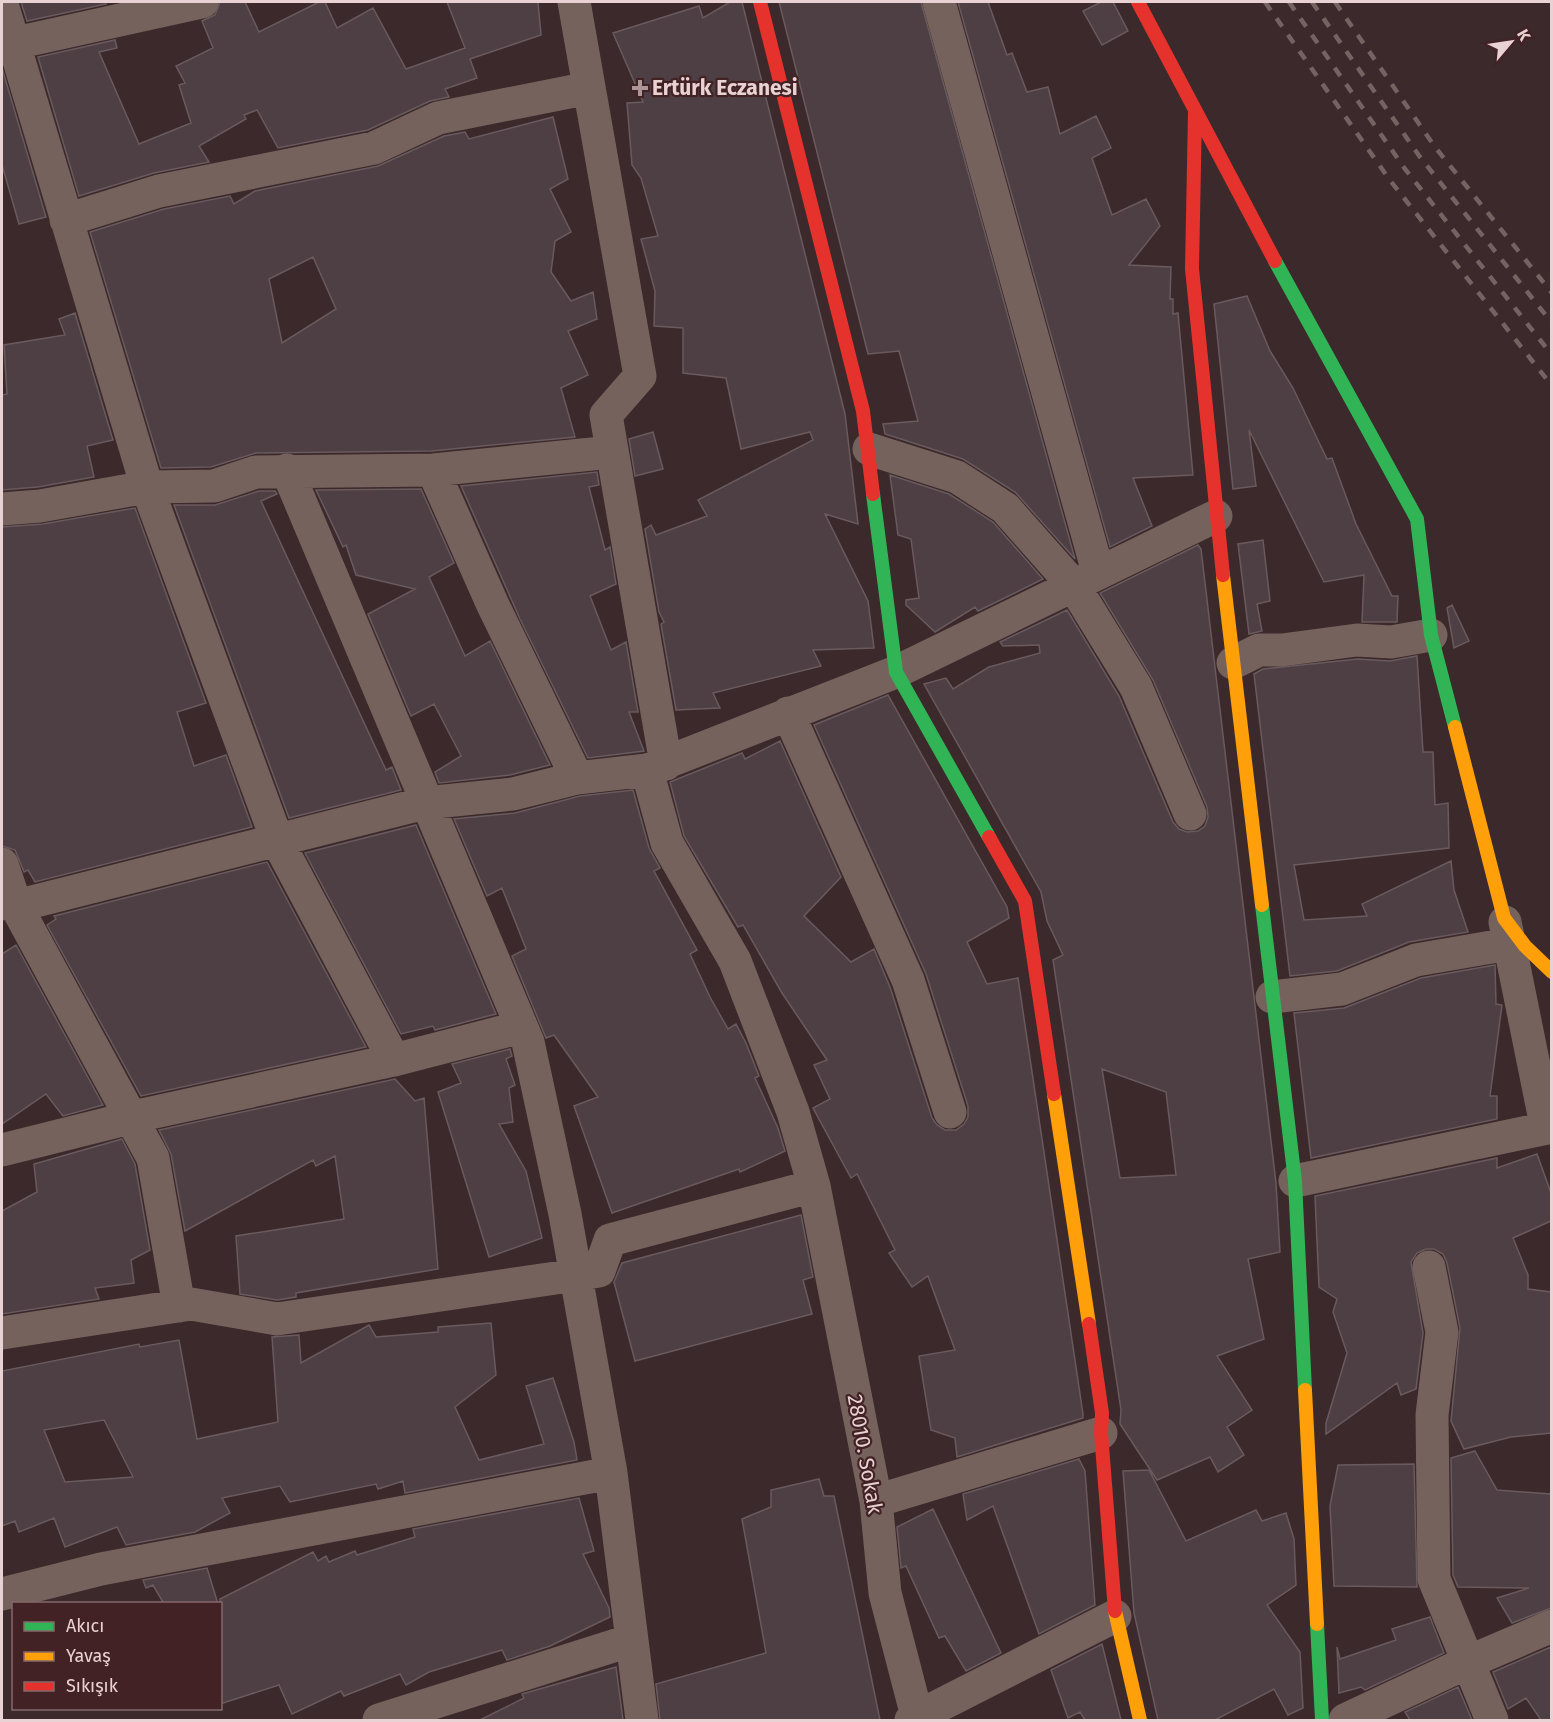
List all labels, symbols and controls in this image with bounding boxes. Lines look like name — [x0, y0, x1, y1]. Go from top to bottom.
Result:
north arrow — [1481, 12, 1541, 72]
text: K — [1513, 26, 1535, 45]
place label: Ertürk Eczanesi — [652, 75, 798, 101]
marker: Ertürk Eczanesi — [633, 81, 647, 95]
street label: 28010. Sokak — [842, 1392, 888, 1516]
legend — [12, 1602, 222, 1710]
text: Akıcı — [66, 1615, 104, 1637]
text: Yavaş — [66, 1645, 111, 1667]
text: Sıkışık — [66, 1675, 119, 1697]

